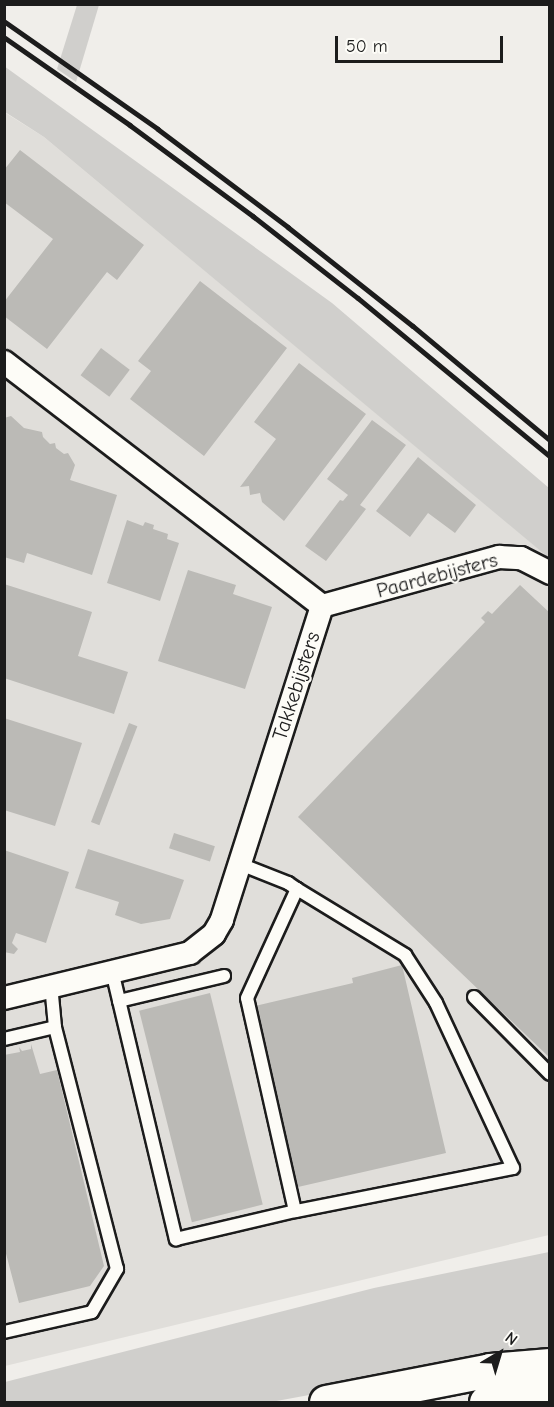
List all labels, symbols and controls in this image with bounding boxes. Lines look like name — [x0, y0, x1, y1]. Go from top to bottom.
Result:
scale bar — [338, 24, 506, 62]
text: 50 m — [346, 36, 388, 57]
street label: Paardebijsters — [374, 547, 500, 603]
street label: Takkebijsters — [267, 628, 325, 744]
north arrow — [470, 1323, 530, 1383]
text: N — [501, 1329, 521, 1349]

